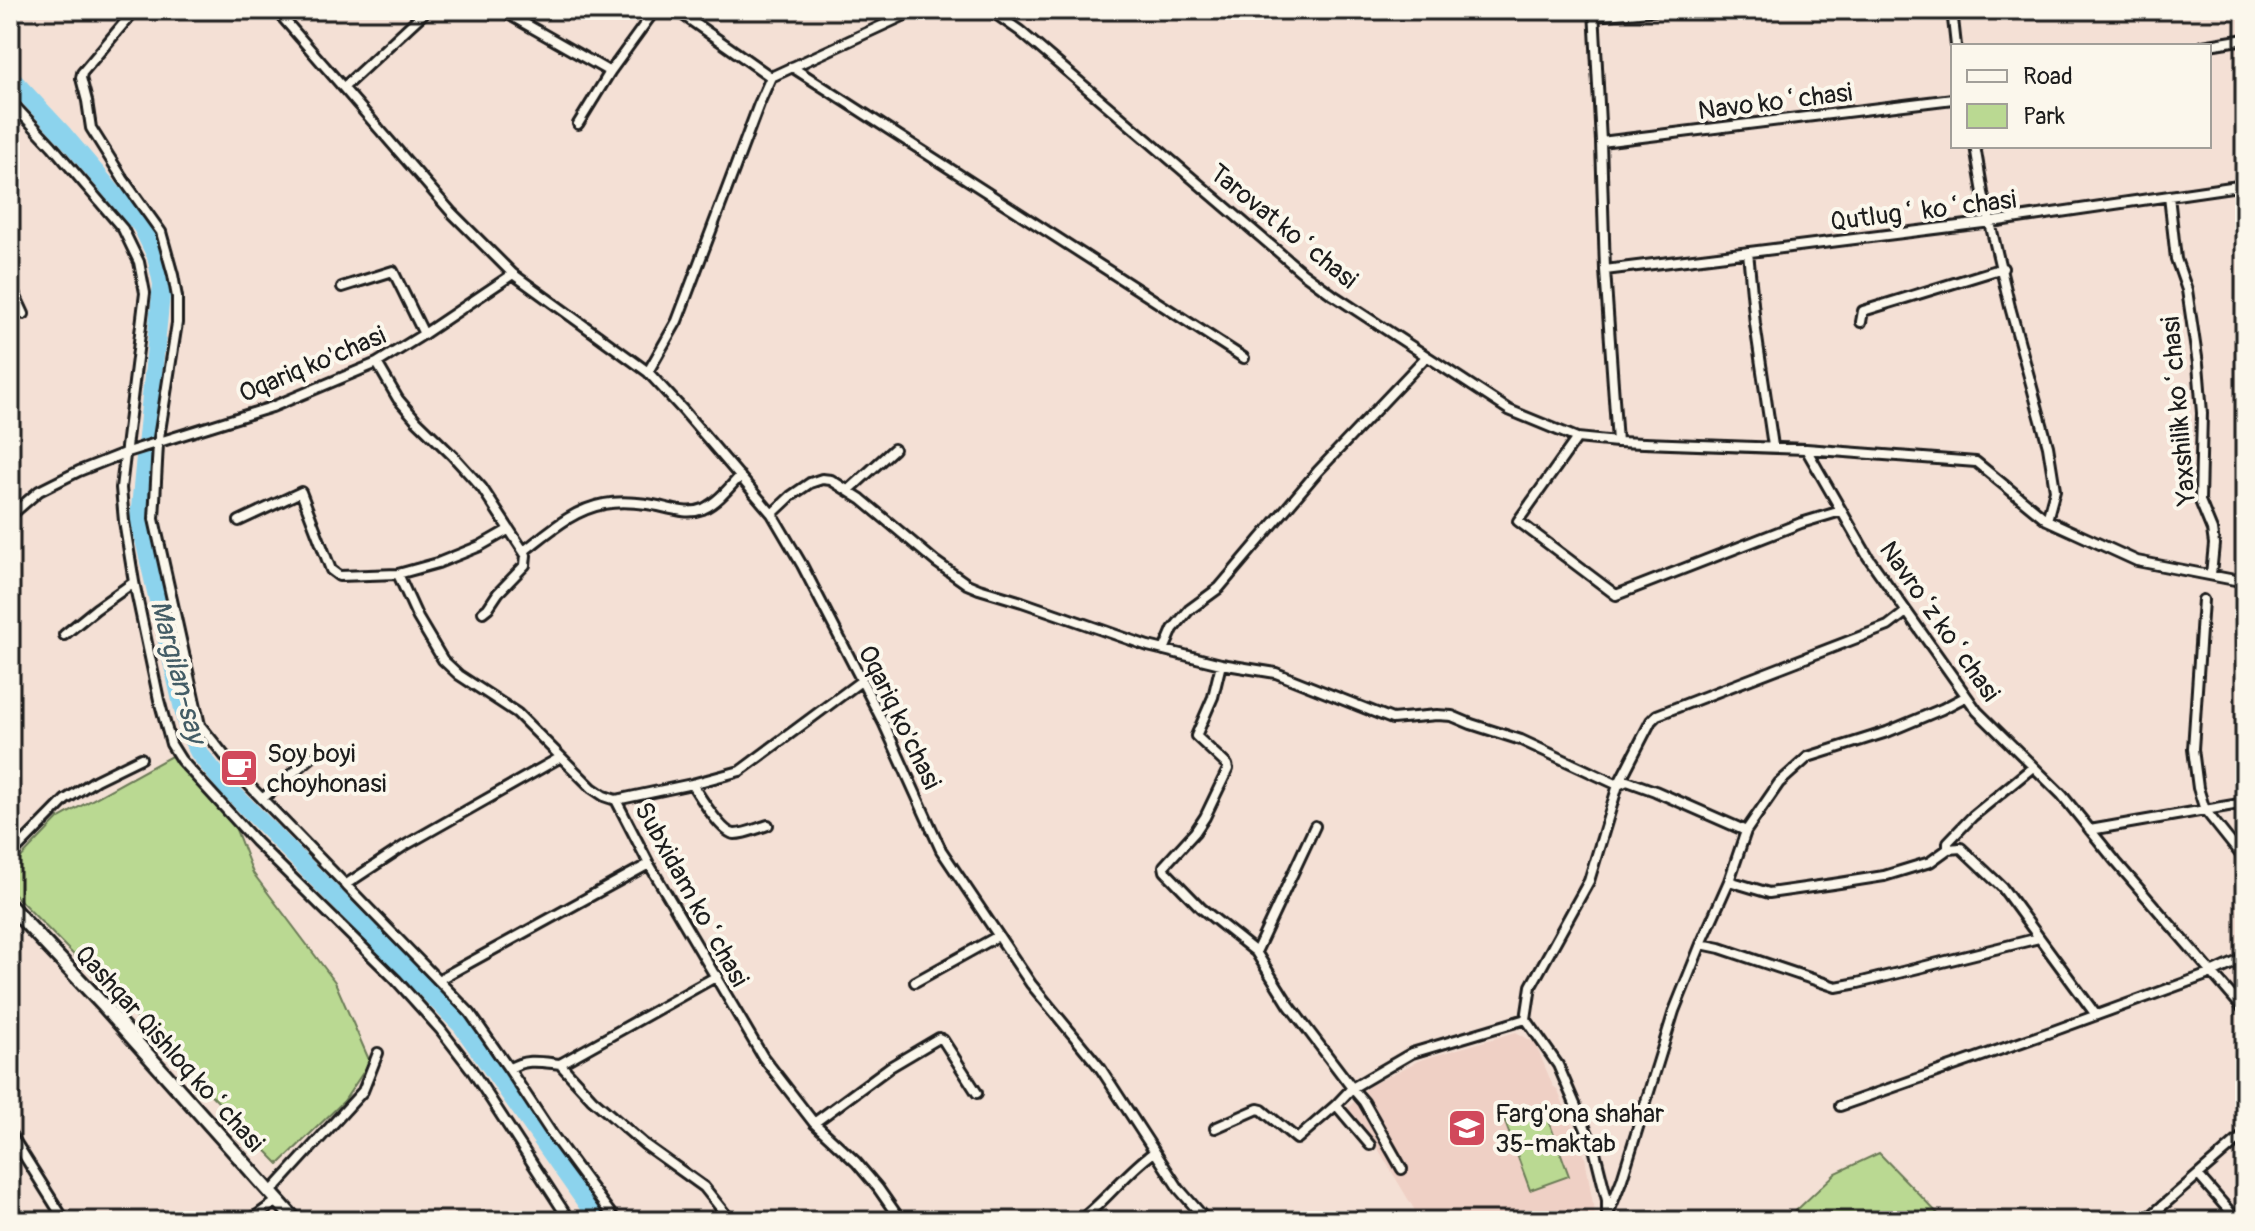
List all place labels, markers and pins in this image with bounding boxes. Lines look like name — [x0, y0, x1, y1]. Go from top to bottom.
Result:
place label: Soy boyi choyhonasi — [267, 738, 386, 800]
cafe icon: Soy boyi choyhonasi — [218, 747, 260, 789]
place label: Farg'ona shahar 35-maktab — [1495, 1098, 1665, 1160]
school or university icon: Farg'ona shahar 35-maktab — [1446, 1107, 1488, 1149]

